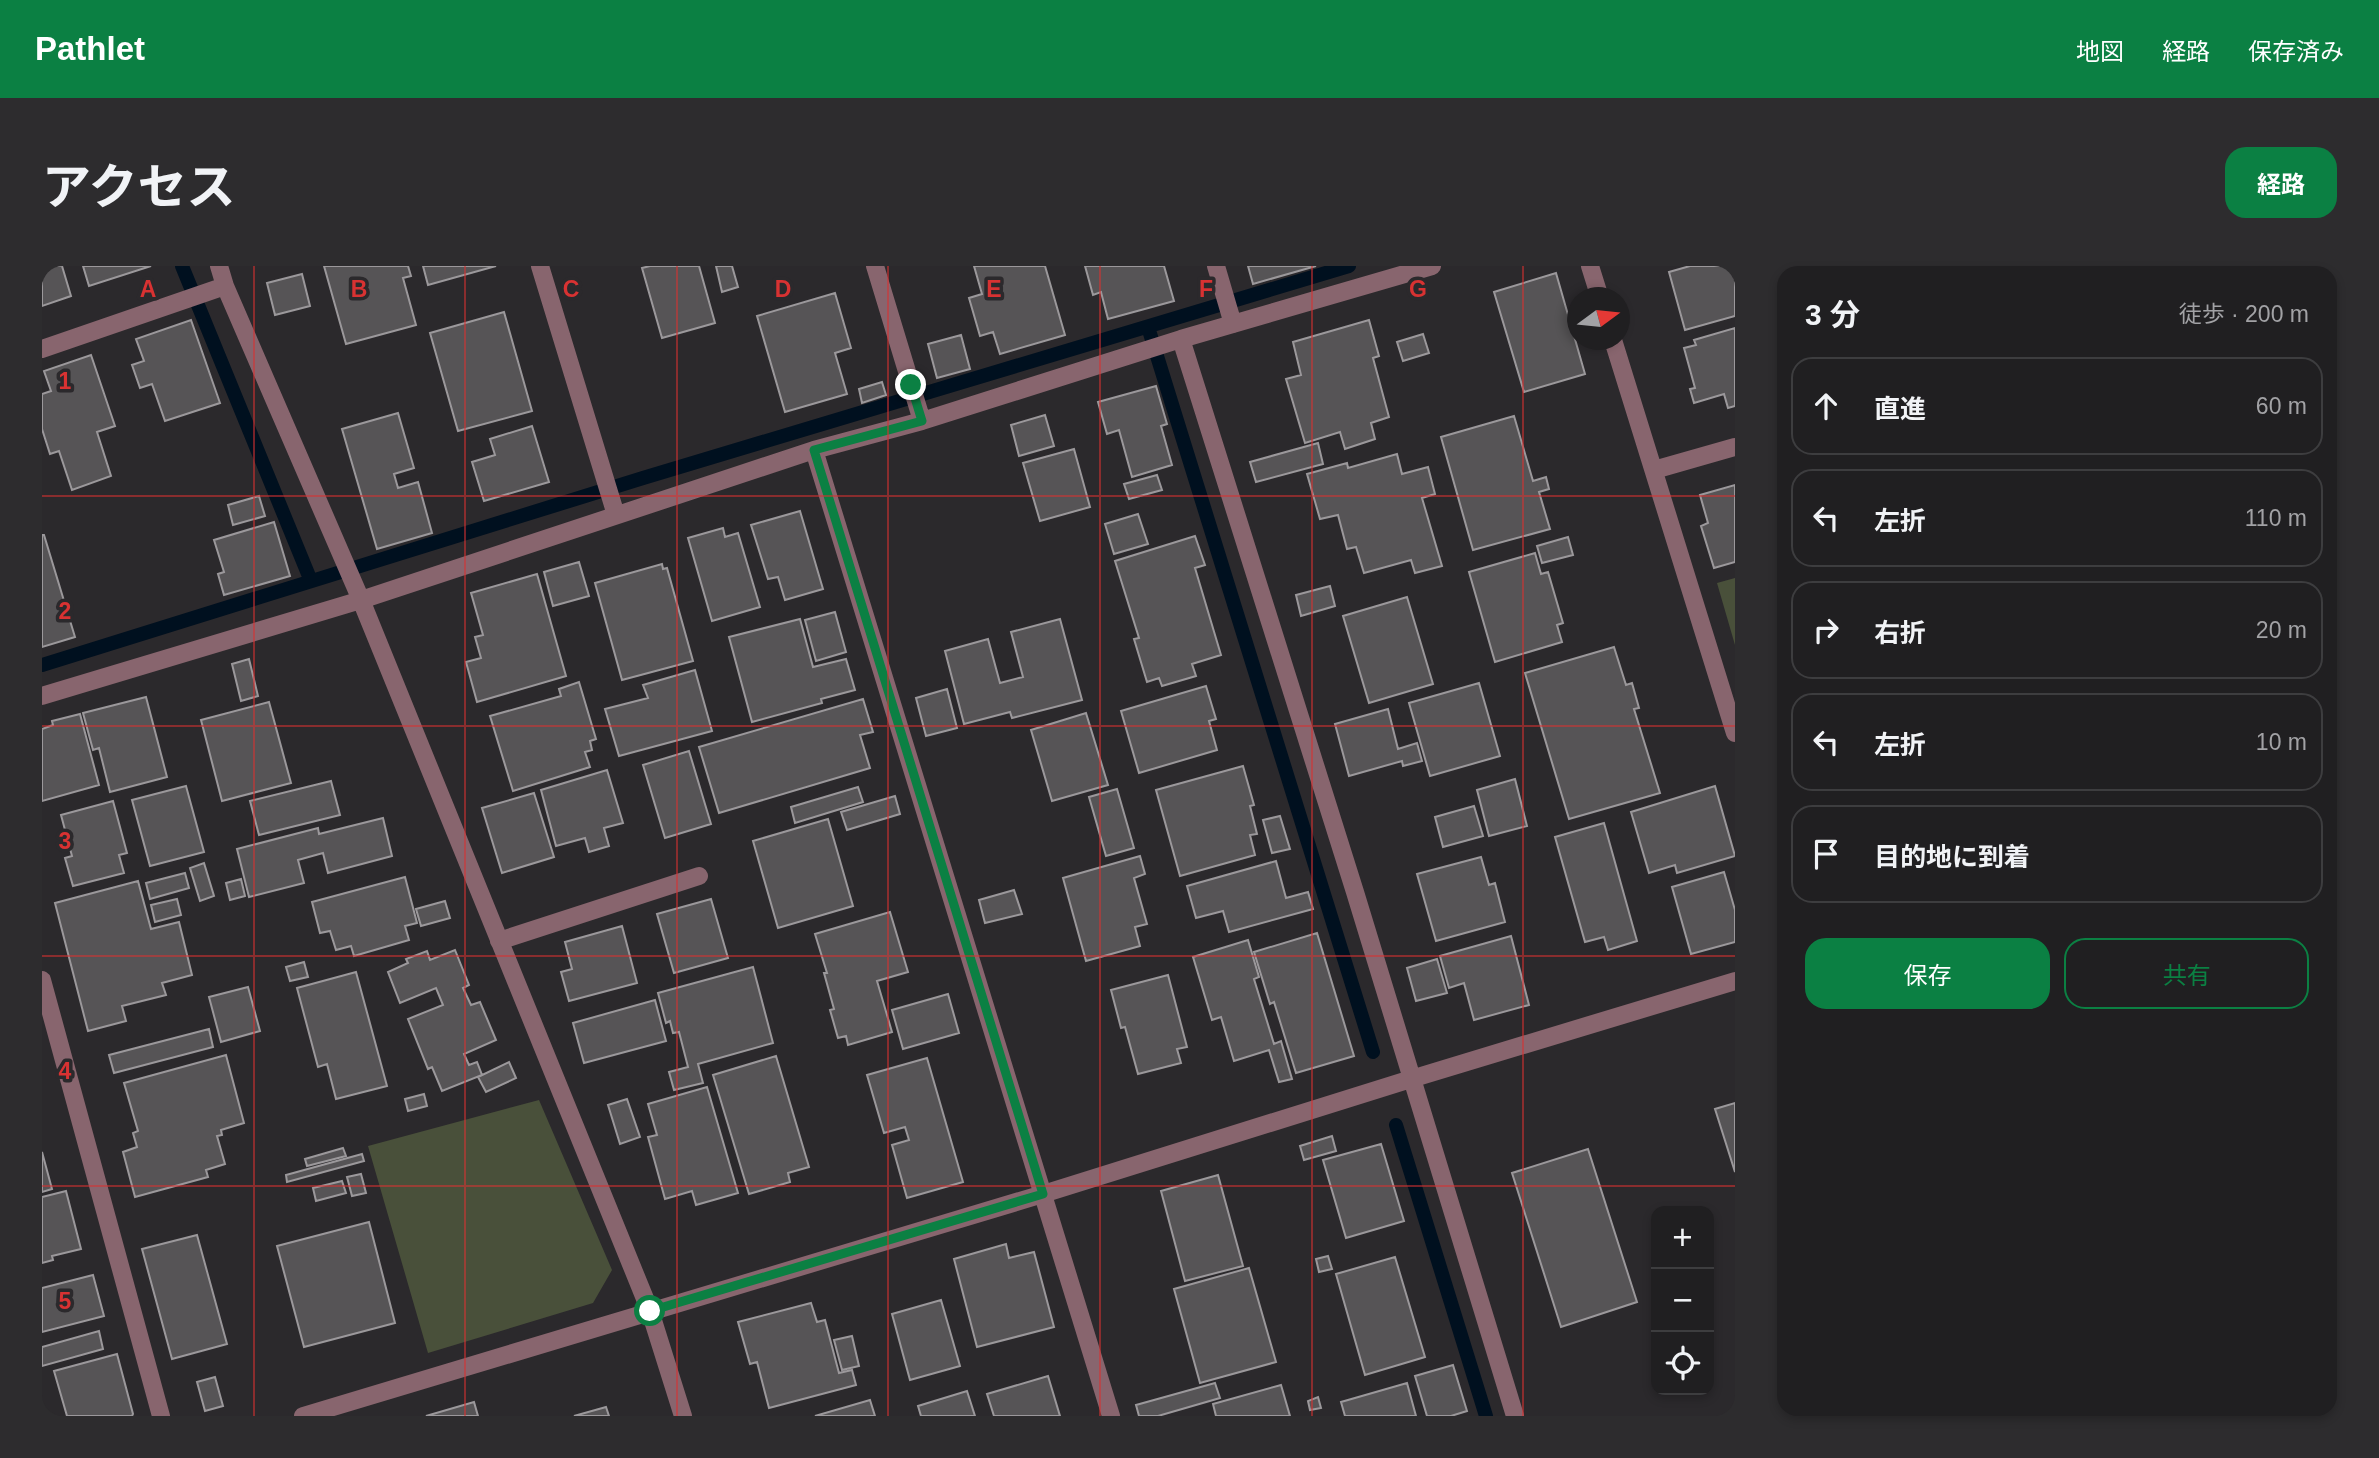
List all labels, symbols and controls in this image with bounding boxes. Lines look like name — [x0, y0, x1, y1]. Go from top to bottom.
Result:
text: Pathlet — [35, 30, 145, 67]
text: 地図 — [2076, 38, 2124, 65]
text: 経路 — [2162, 38, 2210, 65]
text: 保存済み — [2248, 38, 2344, 65]
button: 経路 — [2225, 147, 2337, 218]
text: アクセス — [42, 160, 236, 214]
text: A — [140, 276, 156, 302]
text: B — [351, 276, 367, 302]
text: C — [563, 276, 579, 302]
text: D — [775, 276, 791, 302]
text: E — [986, 276, 1002, 302]
text: F — [1199, 276, 1213, 302]
text: G — [1409, 276, 1427, 302]
north arrow — [1567, 287, 1630, 350]
text: 3 分 — [1805, 298, 1860, 331]
text: 徒歩 · 200 m — [2179, 301, 2309, 327]
text: 1 — [59, 368, 72, 394]
route end — [895, 369, 926, 400]
icon: ahead — [1807, 387, 1845, 425]
text: 60 m — [2256, 393, 2307, 419]
text: 直進 — [1874, 394, 1926, 424]
icon: left — [1807, 499, 1845, 537]
text: 110 m — [2245, 505, 2307, 531]
text: 左折 — [1874, 506, 1926, 536]
text: 2 — [59, 598, 71, 624]
icon: right — [1807, 611, 1845, 649]
text: 20 m — [2256, 617, 2307, 643]
text: 右折 — [1874, 618, 1926, 648]
icon: left — [1807, 723, 1845, 761]
text: 10 m — [2256, 729, 2307, 755]
text: 左折 — [1874, 730, 1926, 760]
text: 3 — [59, 828, 71, 854]
icon: arrive — [1807, 835, 1845, 873]
text: 目的地に到着 — [1874, 842, 2030, 872]
button: 保存 — [1805, 938, 2050, 1009]
button: 共有 — [2064, 938, 2309, 1009]
text: 4 — [59, 1058, 72, 1084]
map controls — [1651, 1206, 1714, 1395]
button: + — [1651, 1206, 1714, 1269]
button: − — [1651, 1269, 1714, 1332]
text: 5 — [59, 1288, 72, 1314]
route start — [634, 1295, 665, 1326]
button: locate — [1651, 1332, 1714, 1395]

